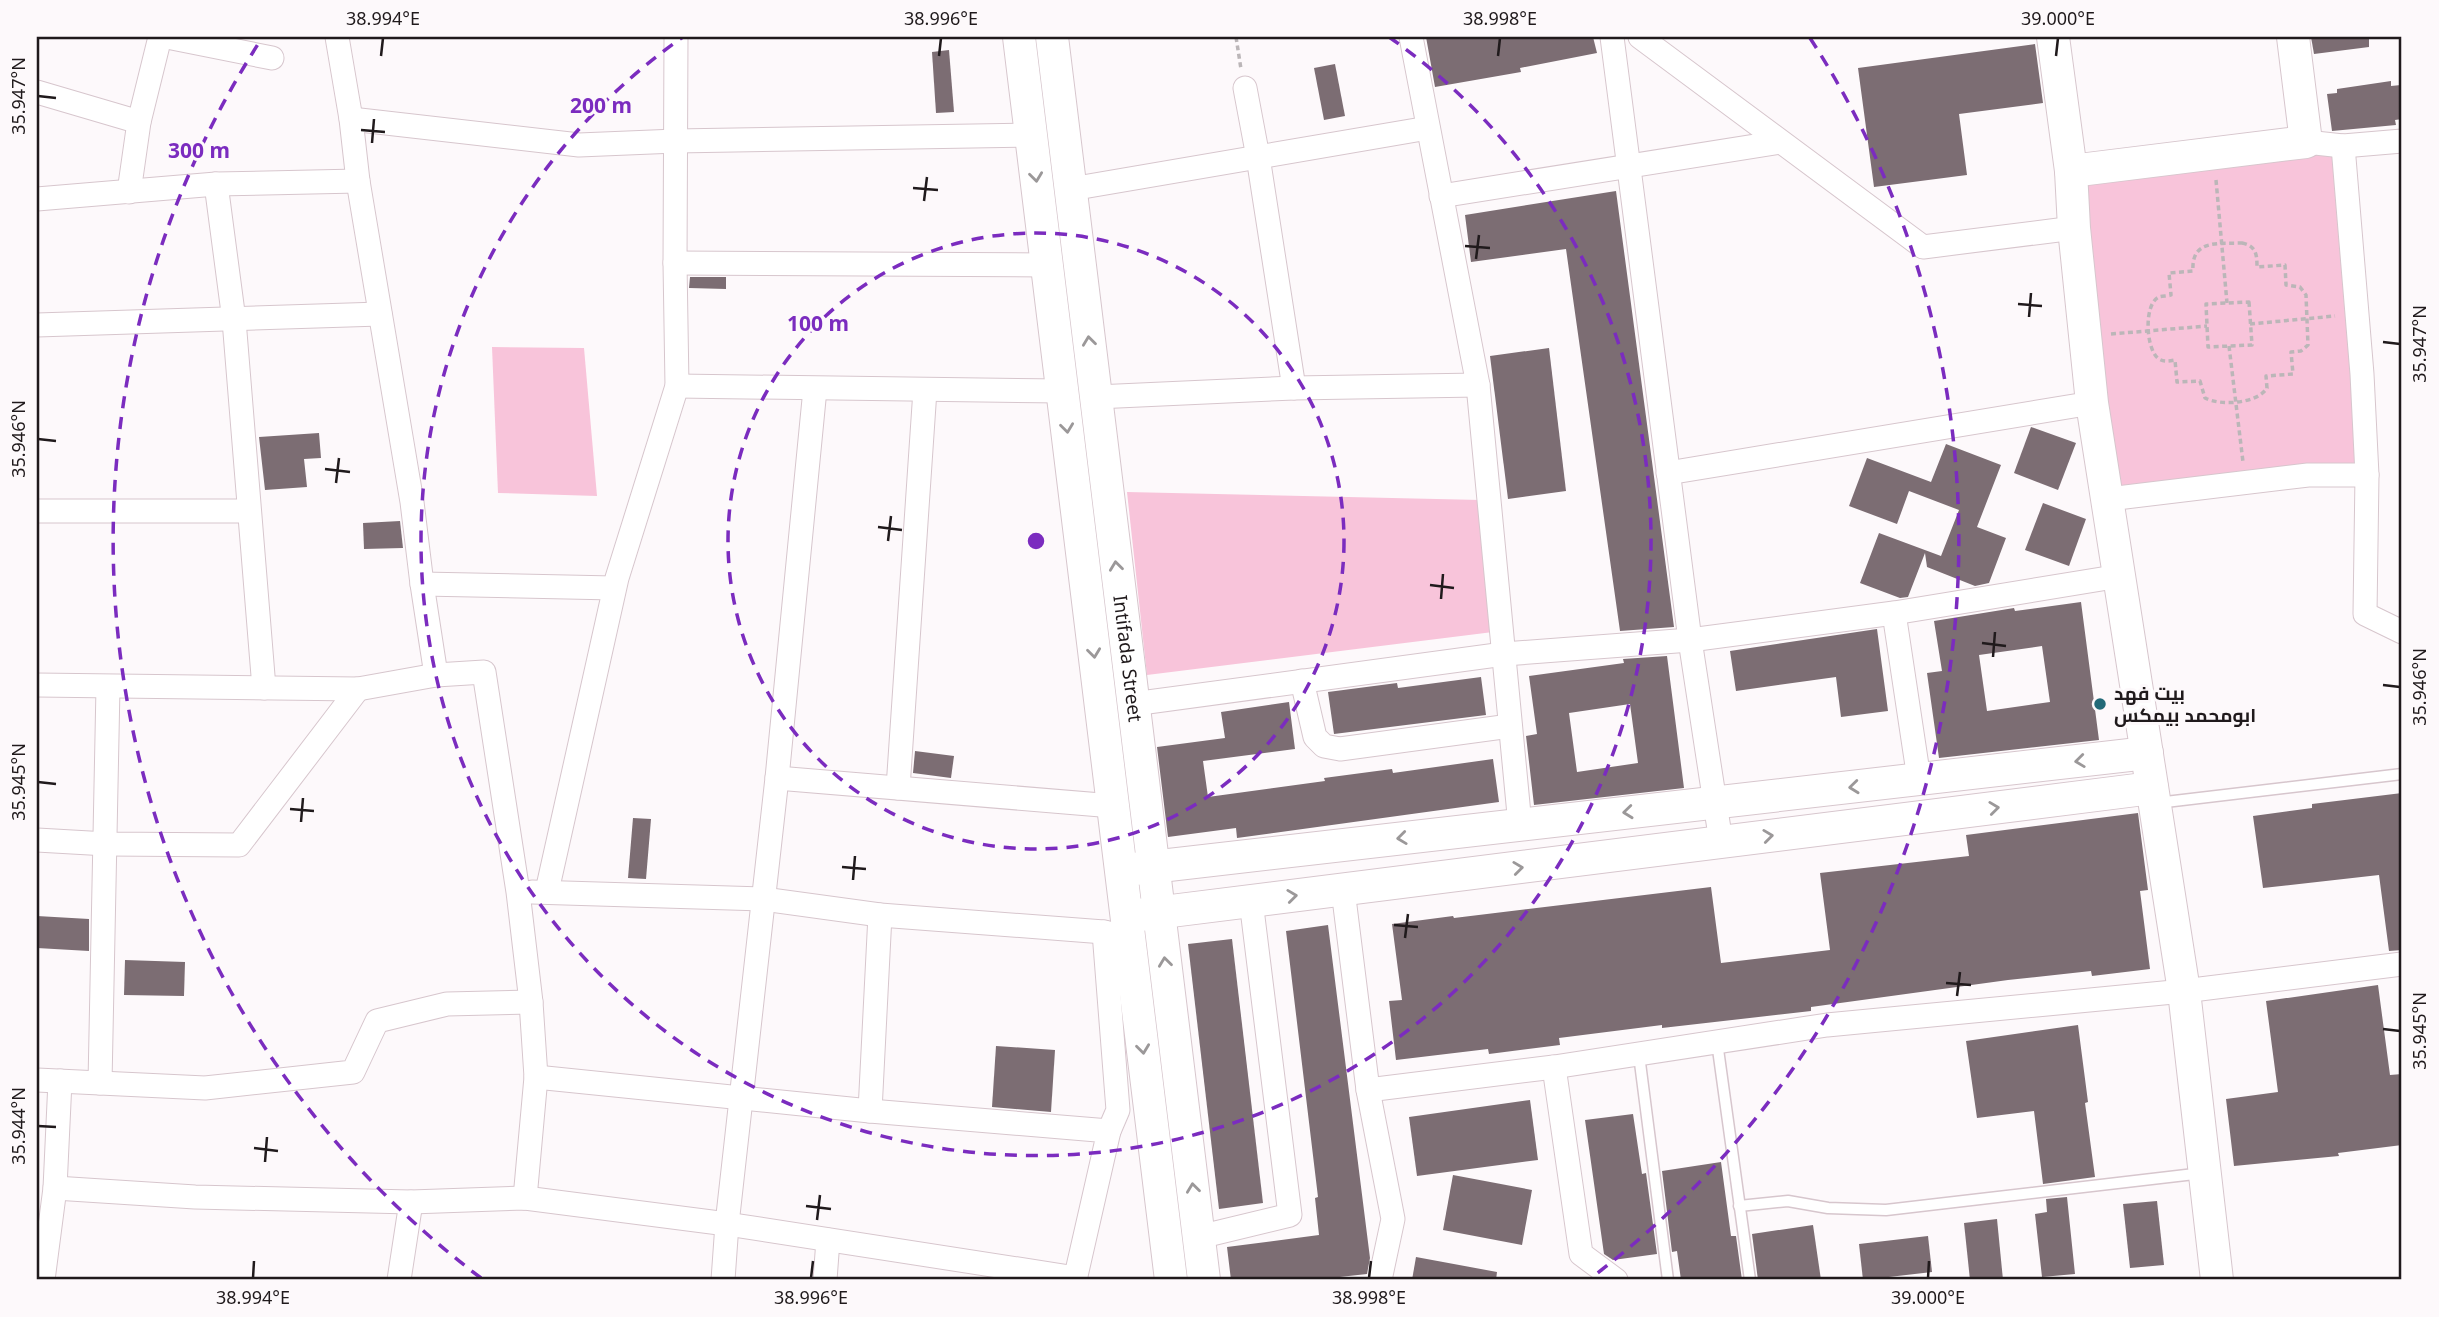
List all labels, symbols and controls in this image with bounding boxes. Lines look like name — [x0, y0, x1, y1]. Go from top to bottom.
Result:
text: 38.994°E — [346, 6, 420, 30]
text: 38.996°E — [904, 6, 978, 30]
text: 38.998°E — [1463, 6, 1537, 30]
text: 39.000°E — [2021, 6, 2095, 30]
text: 35.947°N — [6, 57, 30, 135]
text: 200 m — [570, 91, 632, 119]
text: 300 m — [168, 136, 230, 164]
one-way arrow — [1029, 172, 1044, 183]
text: 35.947°N — [2407, 305, 2431, 383]
text: 100 m — [787, 309, 849, 337]
one-way arrow — [1082, 335, 1097, 346]
text: 35.946°N — [6, 400, 30, 478]
one-way arrow — [1059, 422, 1074, 433]
centre of rings — [1024, 529, 1048, 553]
one-way arrow — [1109, 561, 1124, 572]
street label: Intifada Street — [1107, 593, 1149, 723]
one-way arrow — [1087, 648, 1102, 659]
text: 35.946°N — [2407, 648, 2431, 726]
place label: بيت فهد ابومحمد بيمكس — [2114, 680, 2256, 728]
marker: بيت فهد ابومحمد بيمكس — [2092, 696, 2108, 712]
text: 35.945°N — [6, 743, 30, 821]
one-way arrow — [2074, 753, 2086, 768]
one-way arrow — [1848, 779, 1859, 794]
one-way arrow — [1988, 800, 1999, 815]
one-way arrow — [1622, 805, 1633, 820]
one-way arrow — [1762, 829, 1774, 844]
one-way arrow — [1396, 831, 1407, 846]
one-way arrow — [1512, 860, 1524, 875]
one-way arrow — [1286, 888, 1298, 903]
one-way arrow — [1157, 957, 1172, 968]
text: 35.945°N — [2407, 992, 2431, 1070]
one-way arrow — [1135, 1044, 1150, 1055]
text: 35.944°N — [6, 1087, 30, 1165]
one-way arrow — [1185, 1182, 1200, 1194]
text: 38.994°E — [216, 1285, 290, 1309]
text: 38.996°E — [774, 1285, 848, 1309]
text: 38.998°E — [1332, 1285, 1406, 1309]
text: 39.000°E — [1891, 1285, 1965, 1309]

